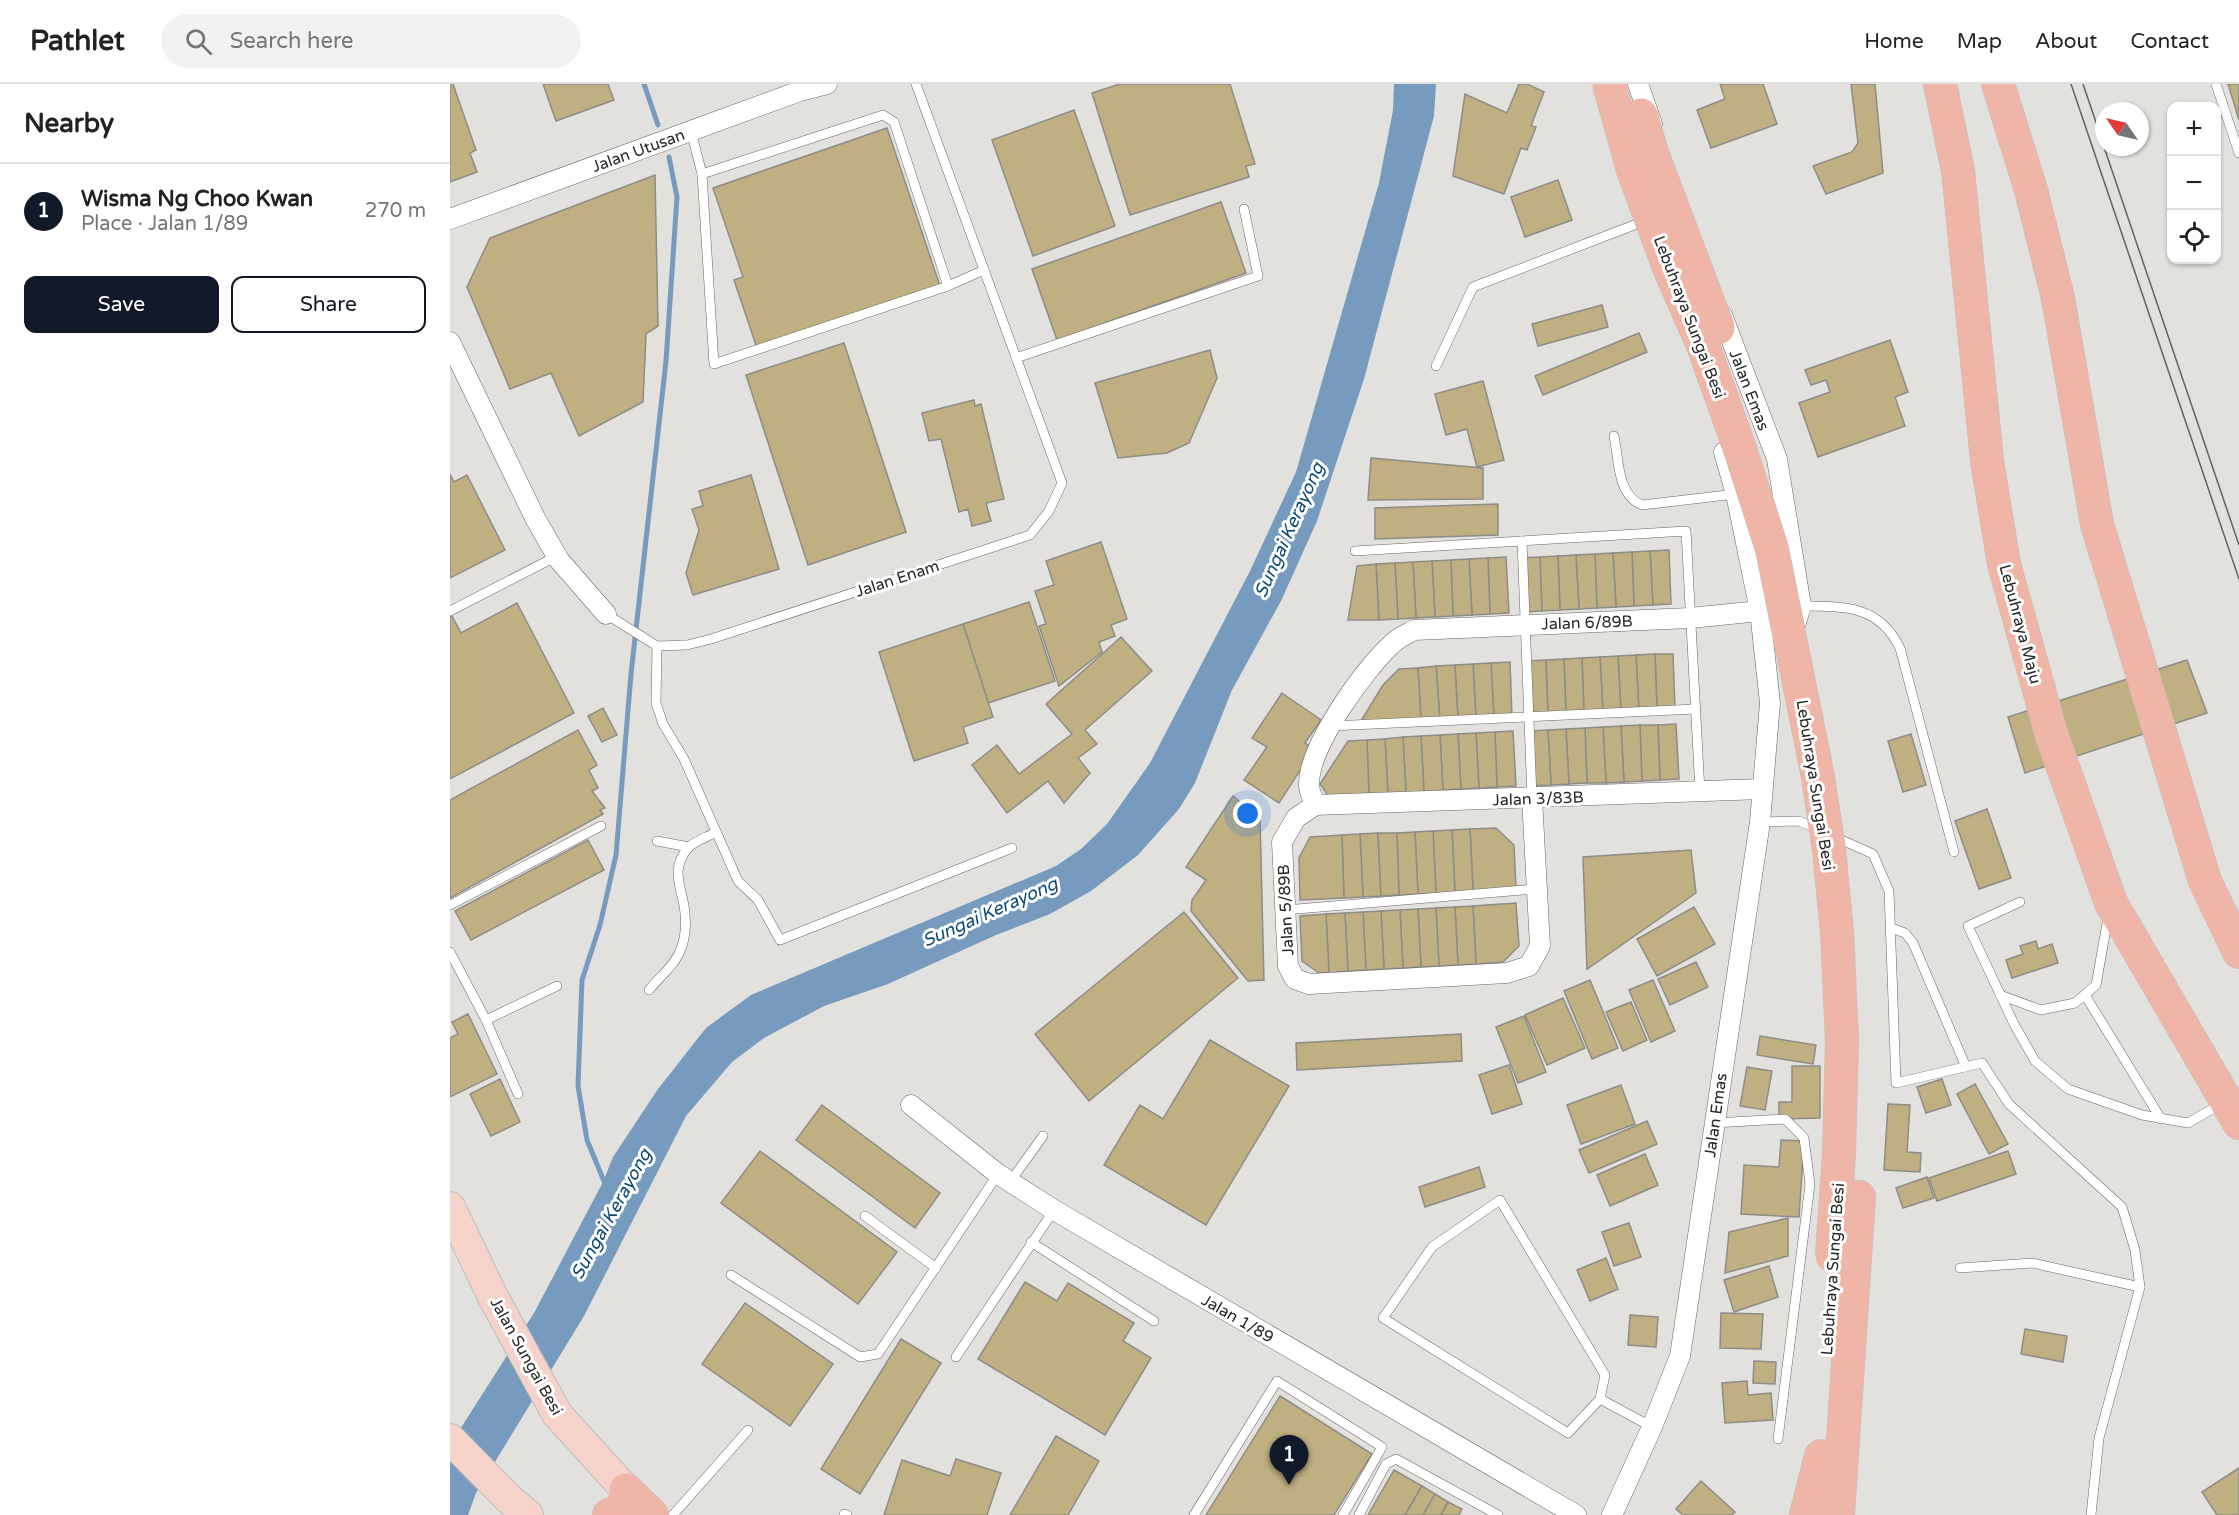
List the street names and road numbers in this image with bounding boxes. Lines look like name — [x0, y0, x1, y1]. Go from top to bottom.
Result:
street label: Jalan Utusan — [589, 125, 688, 177]
street label: Lebuhraya Sungai Besi — [1649, 233, 1729, 402]
street label: Jalan Emas — [1725, 347, 1774, 434]
street label: Jalan Enam — [853, 556, 942, 602]
street label: Lebuhraya Maju — [1994, 562, 2046, 686]
street label: Jalan 6/89B — [1541, 611, 1633, 635]
street label: Lebuhraya Sungai Besi — [1792, 698, 1838, 872]
street label: Jalan 3/83B — [1492, 787, 1584, 811]
street label: Jalan 5/89B — [1274, 864, 1298, 956]
street label: Jalan Emas — [1700, 1072, 1732, 1159]
street label: Lebuhraya Sungai Besi — [1817, 1182, 1849, 1356]
street label: Jalan 1/89 — [1198, 1290, 1277, 1348]
street label: Jalan Sungai Besi — [486, 1294, 567, 1419]

